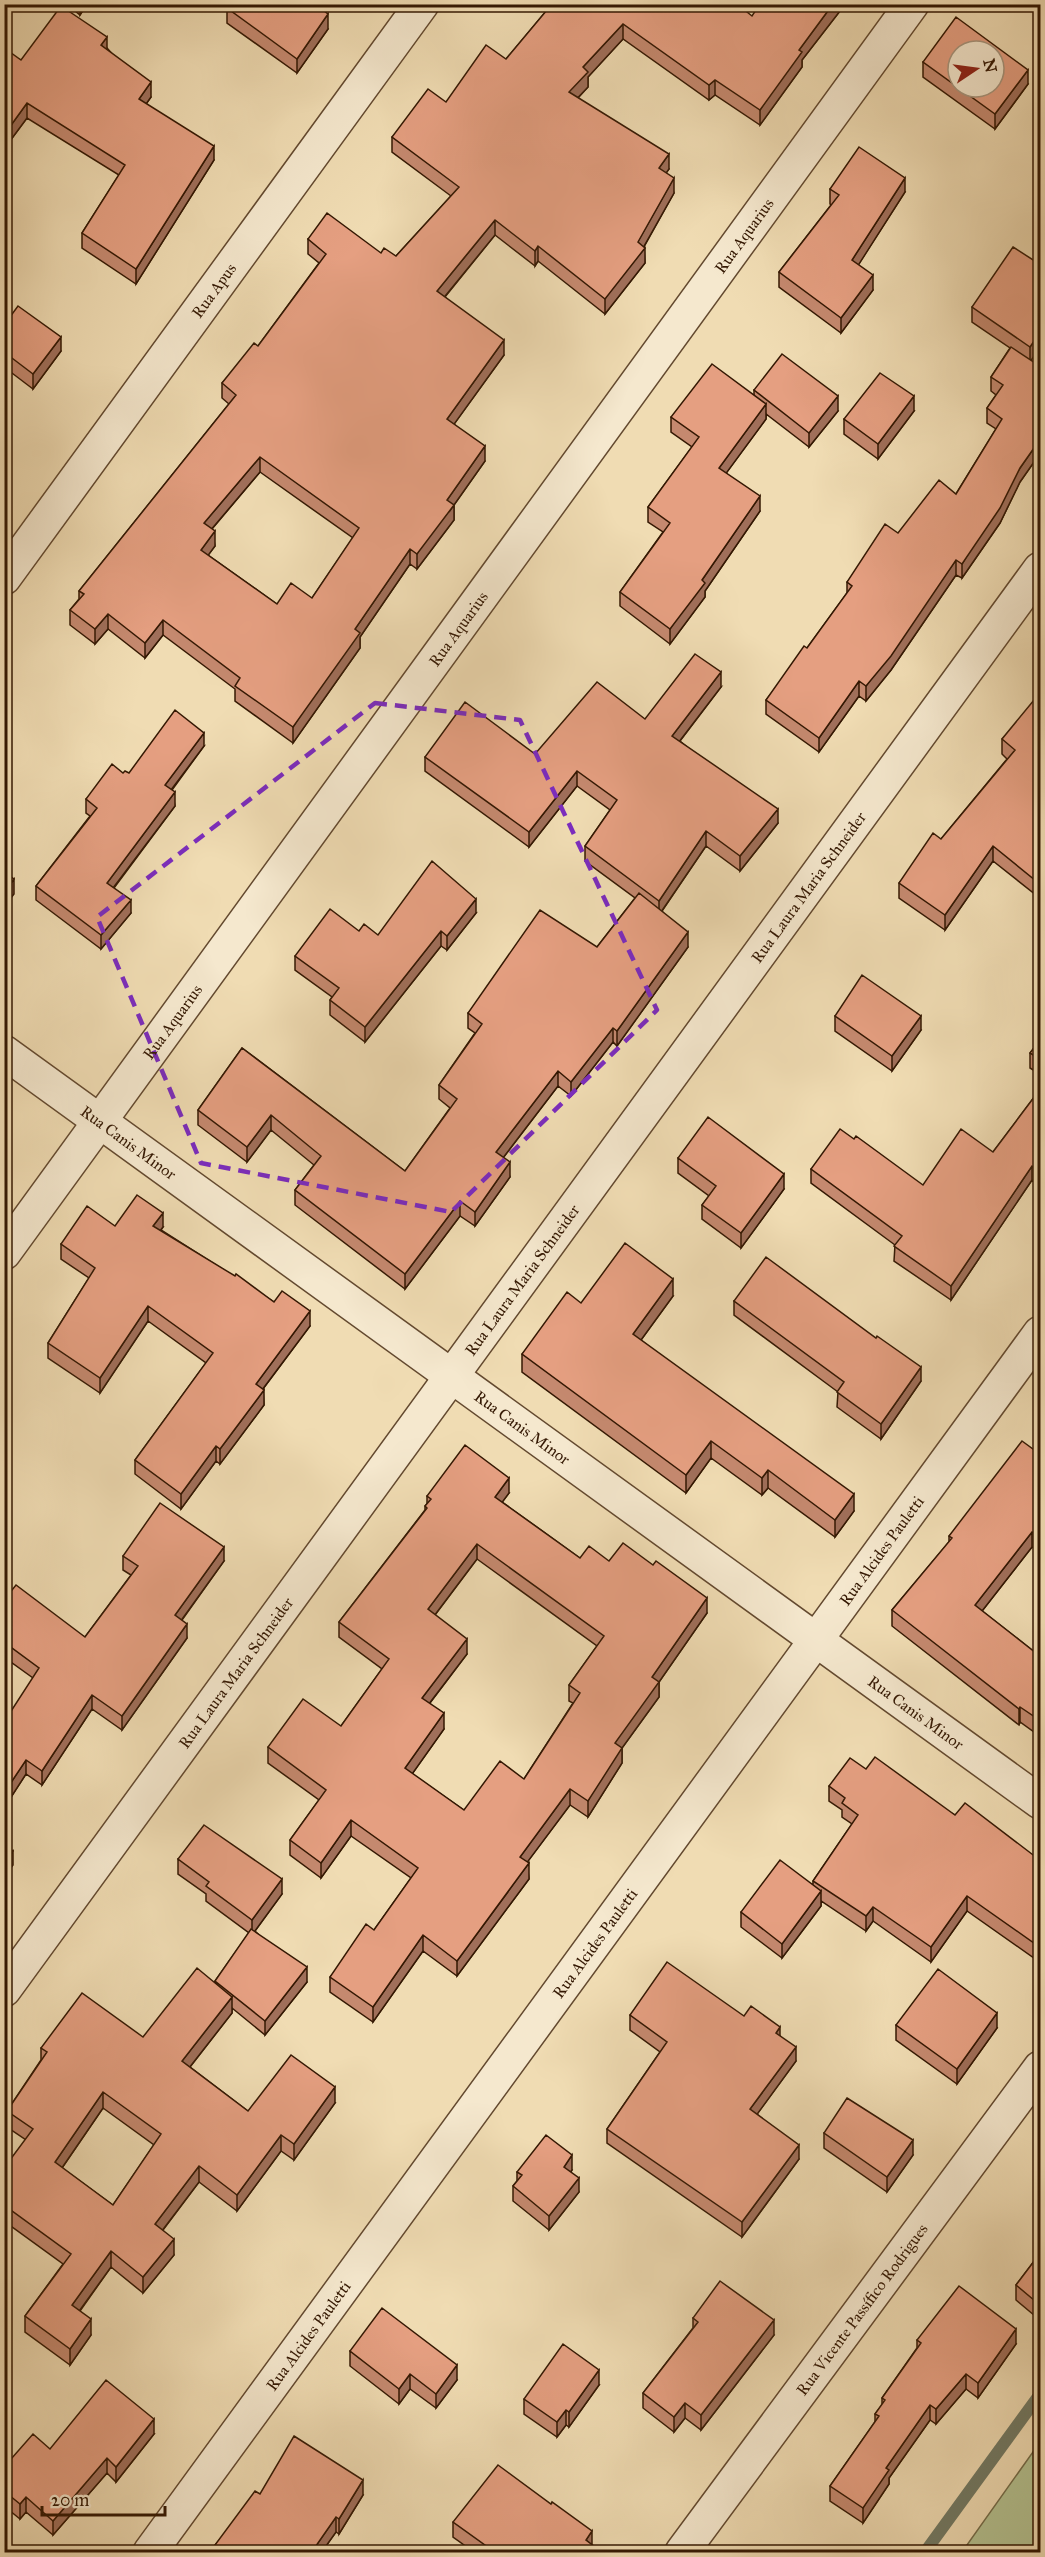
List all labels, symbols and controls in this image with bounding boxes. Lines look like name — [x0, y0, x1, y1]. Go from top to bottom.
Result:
north arrow — [946, 39, 1006, 99]
text: N — [979, 57, 1001, 75]
street label: Rua Aquarius — [711, 194, 778, 277]
street label: Rua Apus — [188, 259, 240, 322]
street label: Rua Aquarius — [425, 588, 492, 670]
street label: Rua Laura Maria Schneider — [747, 808, 870, 967]
street label: Rua Aquarius — [139, 981, 206, 1063]
street label: Rua Canis Minor — [77, 1102, 180, 1184]
street label: Rua Laura Maria Schneider — [461, 1201, 584, 1359]
street label: Rua Canis Minor — [471, 1387, 574, 1469]
street label: Rua Alcides Pauletti — [835, 1492, 928, 1609]
street label: Rua Laura Maria Schneider — [175, 1593, 297, 1752]
street label: Rua Canis Minor — [864, 1672, 967, 1754]
street label: Rua Alcides Pauletti — [549, 1884, 642, 2002]
street label: Rua Vicente Passífico Rodrigues — [792, 2220, 932, 2399]
street label: Rua Alcides Pauletti — [262, 2277, 355, 2394]
scale bar — [42, 2479, 165, 2517]
text: 20 m — [51, 2489, 89, 2511]

